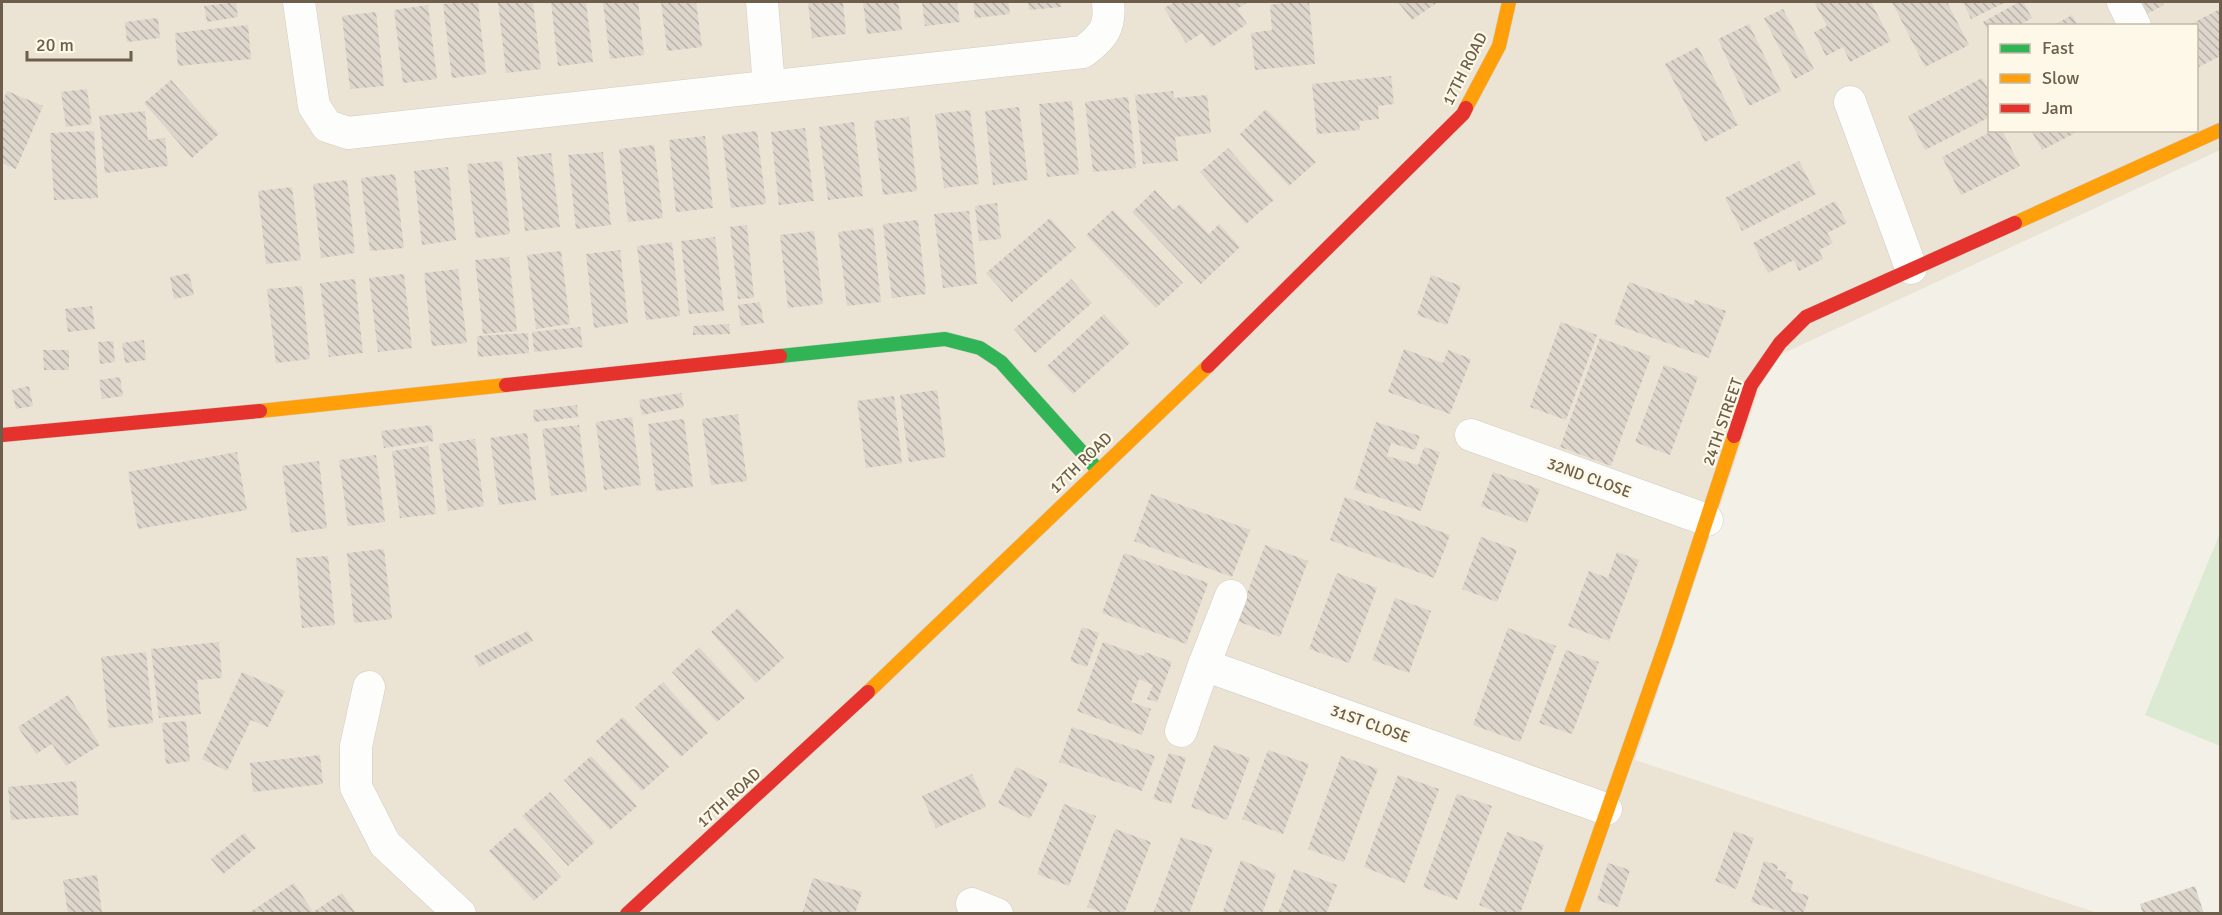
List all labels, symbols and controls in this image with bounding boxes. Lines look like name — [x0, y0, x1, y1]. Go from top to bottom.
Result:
scale bar — [27, 24, 130, 62]
legend — [1988, 24, 2198, 132]
street label: 17TH ROAD — [1438, 29, 1492, 109]
text: 20 m — [36, 34, 74, 56]
text: Fast — [2042, 37, 2074, 59]
text: Slow — [2042, 67, 2079, 89]
text: Jam — [2042, 97, 2073, 119]
street label: 24TH STREET — [1699, 375, 1747, 468]
street label: 17TH ROAD — [1046, 428, 1116, 498]
street label: 32ND CLOSE — [1544, 454, 1634, 502]
street label: 31ST CLOSE — [1327, 700, 1413, 748]
street label: 17TH ROAD — [693, 764, 765, 832]

